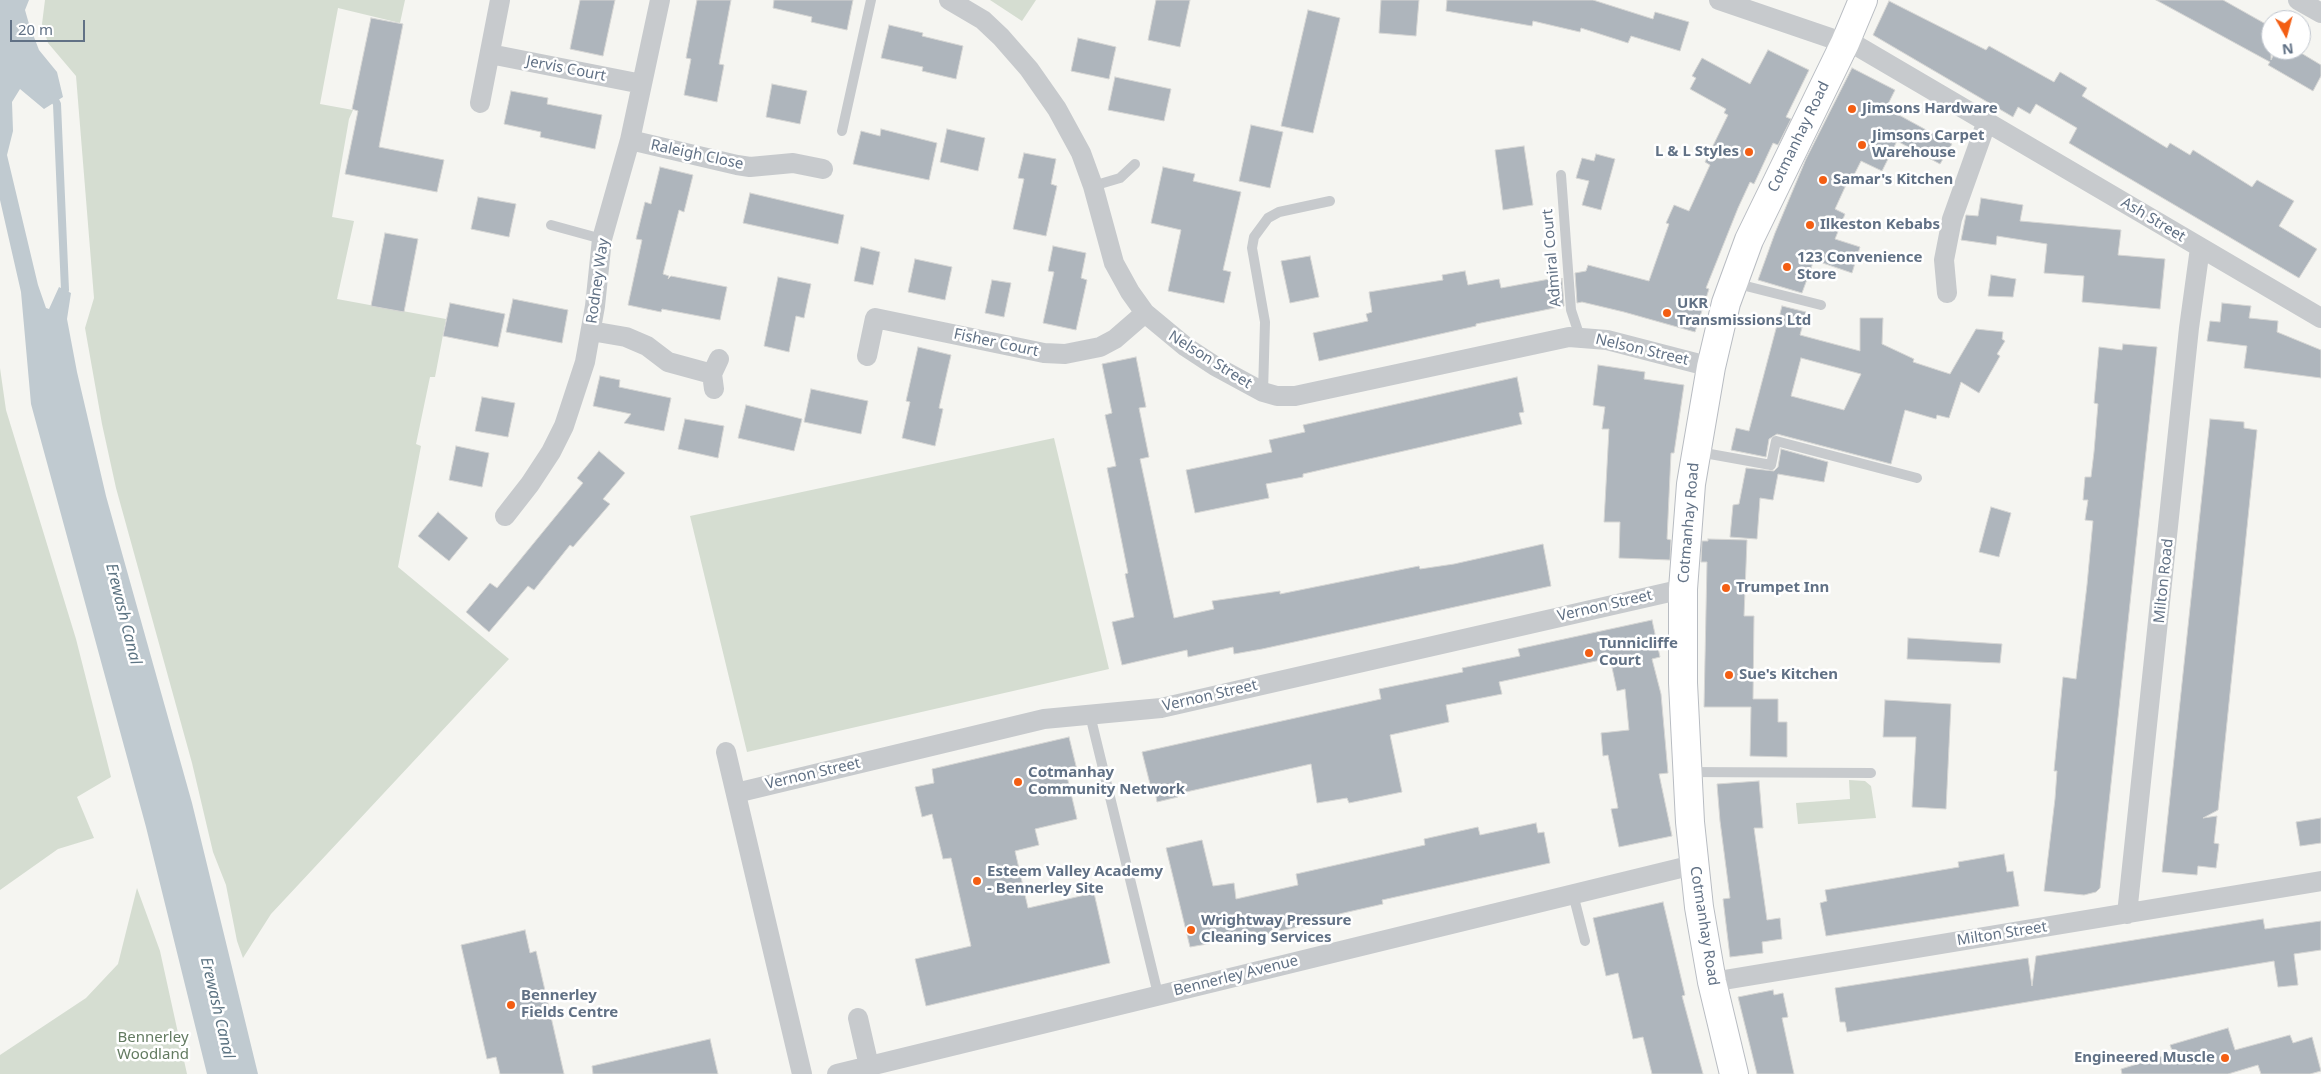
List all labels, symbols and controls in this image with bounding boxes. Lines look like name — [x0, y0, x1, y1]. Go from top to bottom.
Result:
scale bar — [12, 10, 88, 42]
north arrow — [2261, 10, 2311, 60]
text: 20 m — [18, 19, 53, 39]
text: N — [2281, 39, 2295, 60]
street label: Jervis Court — [525, 52, 607, 86]
street label: Cotmanhay Road — [1764, 79, 1834, 195]
place label: Jimsons Hardware — [1862, 100, 1998, 118]
marker: Jimsons Hardware — [1846, 103, 1858, 115]
place label: Jimsons Carpet Warehouse — [1872, 127, 1984, 162]
street label: Raleigh Close — [649, 136, 745, 174]
marker: Jimsons Carpet Warehouse — [1856, 139, 1868, 151]
place label: L & L Styles — [1655, 143, 1739, 161]
marker: L & L Styles — [1743, 146, 1755, 158]
place label: Samar's Kitchen — [1833, 171, 1953, 189]
marker: Samar's Kitchen — [1817, 174, 1829, 186]
street label: Ash Street — [2118, 194, 2188, 246]
street label: Admiral Court — [1539, 208, 1565, 308]
place label: Ilkeston Kebabs — [1820, 216, 1940, 234]
marker: Ilkeston Kebabs — [1804, 219, 1816, 231]
street label: Rodney Way — [583, 237, 613, 325]
place label: 123 Convenience Store — [1797, 249, 1923, 284]
marker: 123 Convenience Store — [1781, 261, 1793, 273]
place label: UKR Transmissions Ltd — [1677, 295, 1811, 330]
marker: UKR Transmissions Ltd — [1661, 307, 1673, 319]
street label: Fisher Court — [952, 325, 1040, 361]
street label: Nelson Street — [1165, 327, 1255, 393]
street label: Nelson Street — [1594, 331, 1690, 369]
street label: Cotmanhay Road — [1675, 462, 1703, 584]
street label: Milton Road — [2151, 538, 2177, 624]
water label: Erewash Canal — [101, 561, 145, 667]
place label: Trumpet Inn — [1736, 579, 1829, 597]
marker: Trumpet Inn — [1720, 582, 1732, 594]
street label: Vernon Street — [1556, 586, 1654, 626]
place label: Tunnicliffe Court — [1599, 635, 1678, 670]
marker: Tunnicliffe Court — [1583, 647, 1595, 659]
place label: Sue's Kitchen — [1739, 666, 1838, 684]
marker: Sue's Kitchen — [1723, 669, 1735, 681]
street label: Vernon Street — [1161, 676, 1259, 716]
street label: Vernon Street — [764, 754, 862, 794]
place label: Cotmanhay Community Network — [1028, 764, 1185, 799]
marker: Cotmanhay Community Network — [1012, 776, 1024, 788]
place label: Esteem Valley Academy - Bennerley Site — [987, 863, 1163, 898]
street label: Cotmanhay Road — [1686, 865, 1722, 987]
marker: Esteem Valley Academy - Bennerley Site — [971, 875, 983, 887]
place label: Wrightway Pressure Cleaning Services — [1201, 912, 1351, 947]
street label: Milton Street — [1956, 918, 2048, 950]
marker: Wrightway Pressure Cleaning Services — [1185, 924, 1197, 936]
street label: Bennerley Avenue — [1172, 952, 1300, 1000]
water label: Erewash Canal — [196, 955, 238, 1061]
place label: Bennerley Fields Centre — [521, 987, 618, 1022]
marker: Bennerley Fields Centre — [505, 999, 517, 1011]
park label: Bennerley Woodland — [117, 1029, 189, 1064]
place label: Engineered Muscle — [2074, 1049, 2215, 1067]
marker: Engineered Muscle — [2219, 1052, 2231, 1064]

